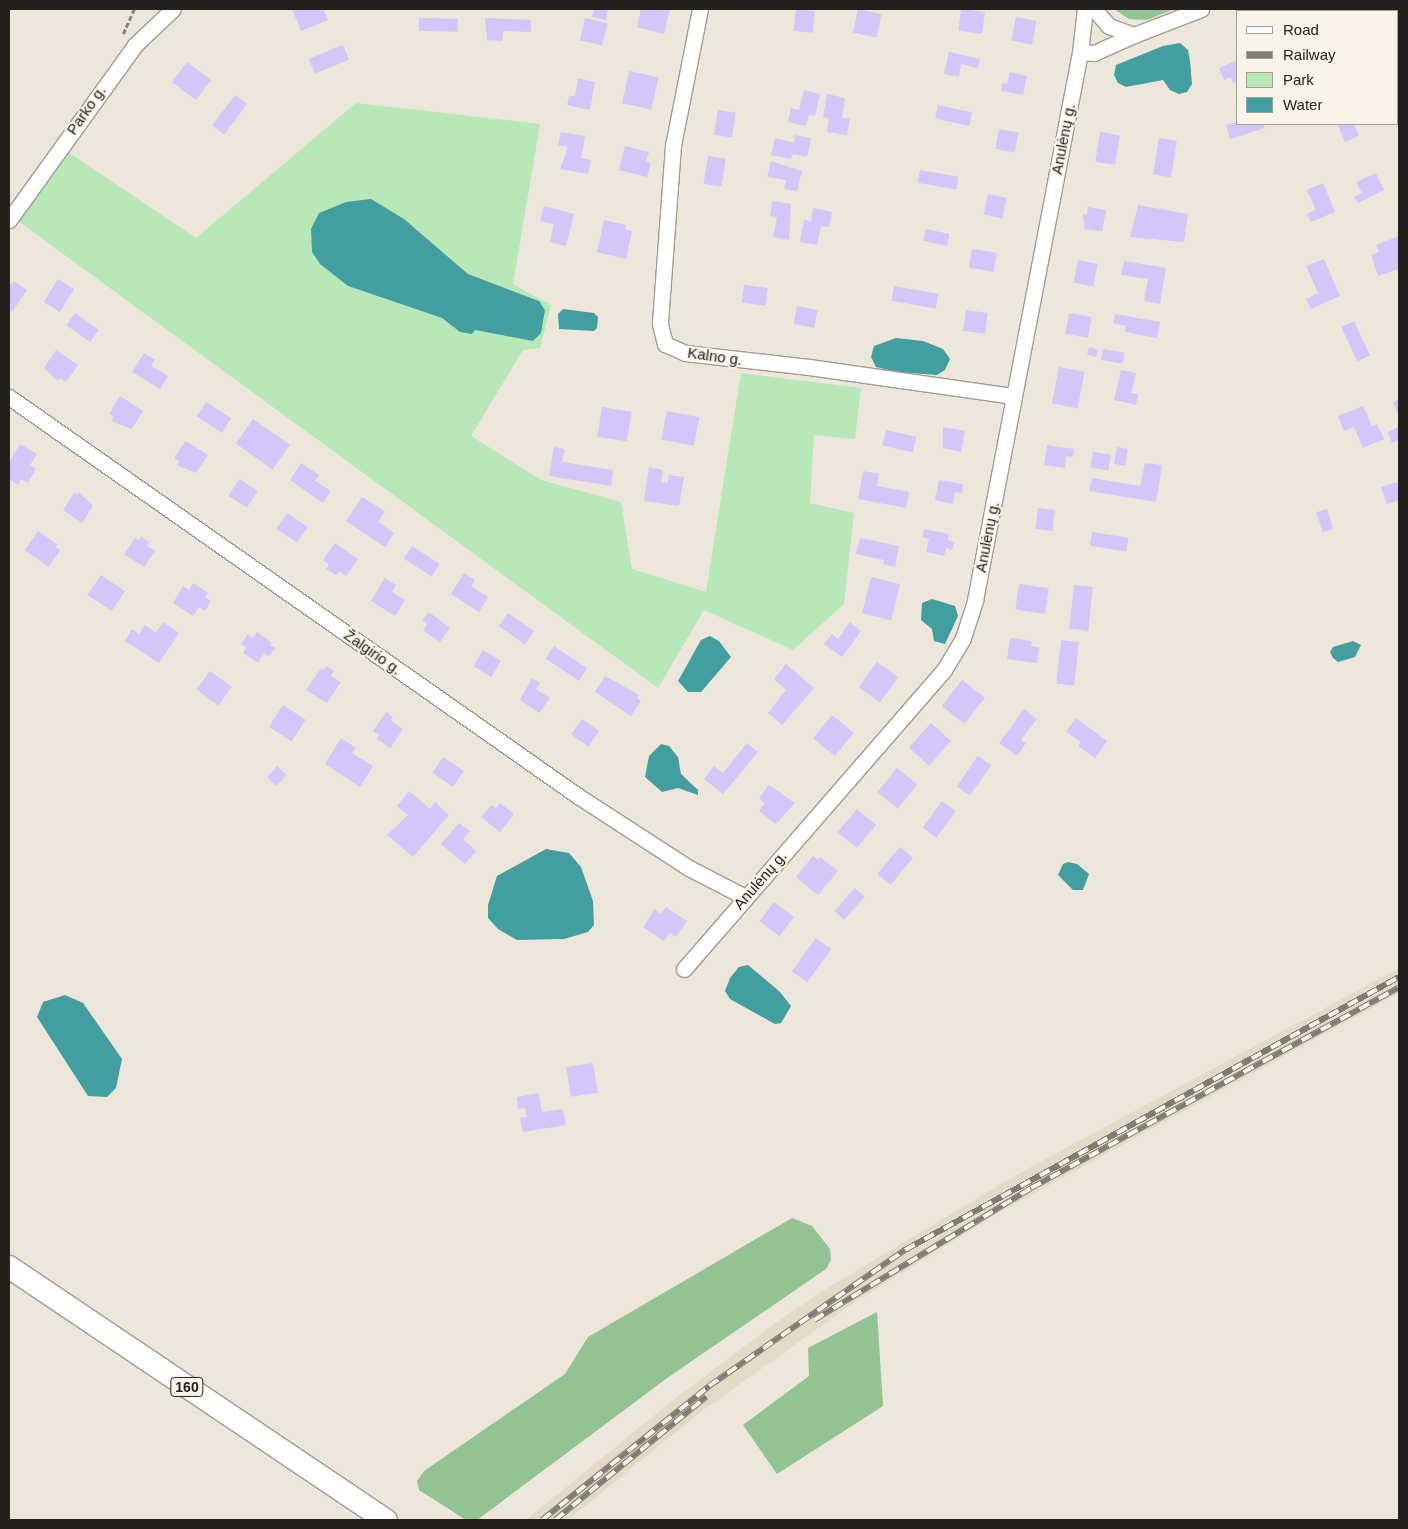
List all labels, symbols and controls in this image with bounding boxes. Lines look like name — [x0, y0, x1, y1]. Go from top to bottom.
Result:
legend — [1236, 10, 1398, 125]
text: Road — [1283, 21, 1319, 38]
text: Railway — [1283, 46, 1336, 63]
text: Park — [1283, 71, 1314, 88]
street label: Parko g. — [63, 82, 109, 138]
text: Water — [1283, 96, 1322, 113]
street label: Anulėnų g. — [1047, 102, 1079, 176]
street label: Kalno g. — [686, 343, 744, 369]
street label: Anulėnų g. — [971, 500, 1003, 574]
street label: Žalgirio g. — [341, 626, 405, 678]
street label: Anulėnų g. — [730, 847, 790, 913]
road number: 160 — [170, 1375, 204, 1398]

